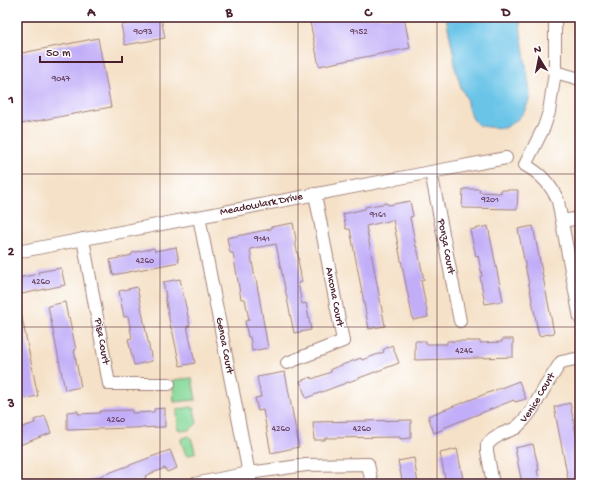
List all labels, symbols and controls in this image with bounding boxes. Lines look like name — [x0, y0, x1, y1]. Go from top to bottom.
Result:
text: A — [86, 6, 96, 21]
text: B — [225, 6, 234, 21]
text: C — [363, 6, 373, 21]
text: D — [501, 6, 511, 21]
house number: 9093 — [133, 27, 153, 38]
house number: 9152 — [349, 27, 368, 38]
scale bar — [40, 38, 122, 64]
north arrow — [519, 38, 559, 78]
text: N — [533, 44, 542, 57]
text: 50 m — [46, 47, 71, 61]
house number: 9047 — [51, 74, 71, 85]
text: 1 — [7, 93, 14, 108]
street label: Meadowlark Drive — [219, 191, 304, 219]
house number: 9201 — [480, 195, 499, 206]
house number: 9161 — [369, 210, 387, 221]
street label: Ponza Court — [434, 217, 457, 277]
house number: 9141 — [253, 234, 270, 245]
text: 2 — [8, 245, 15, 260]
house number: 4260 — [136, 256, 154, 267]
street label: Ancona Court — [322, 266, 346, 329]
house number: 4260 — [32, 277, 50, 288]
street label: Pisa Court — [91, 316, 112, 367]
street label: Genoa Court — [213, 316, 236, 376]
house number: 4246 — [455, 346, 473, 357]
street label: Venice Court — [517, 370, 559, 427]
text: 3 — [7, 397, 15, 412]
house number: 4260 — [107, 415, 125, 426]
house number: 4260 — [272, 424, 290, 435]
house number: 4260 — [353, 424, 371, 435]

